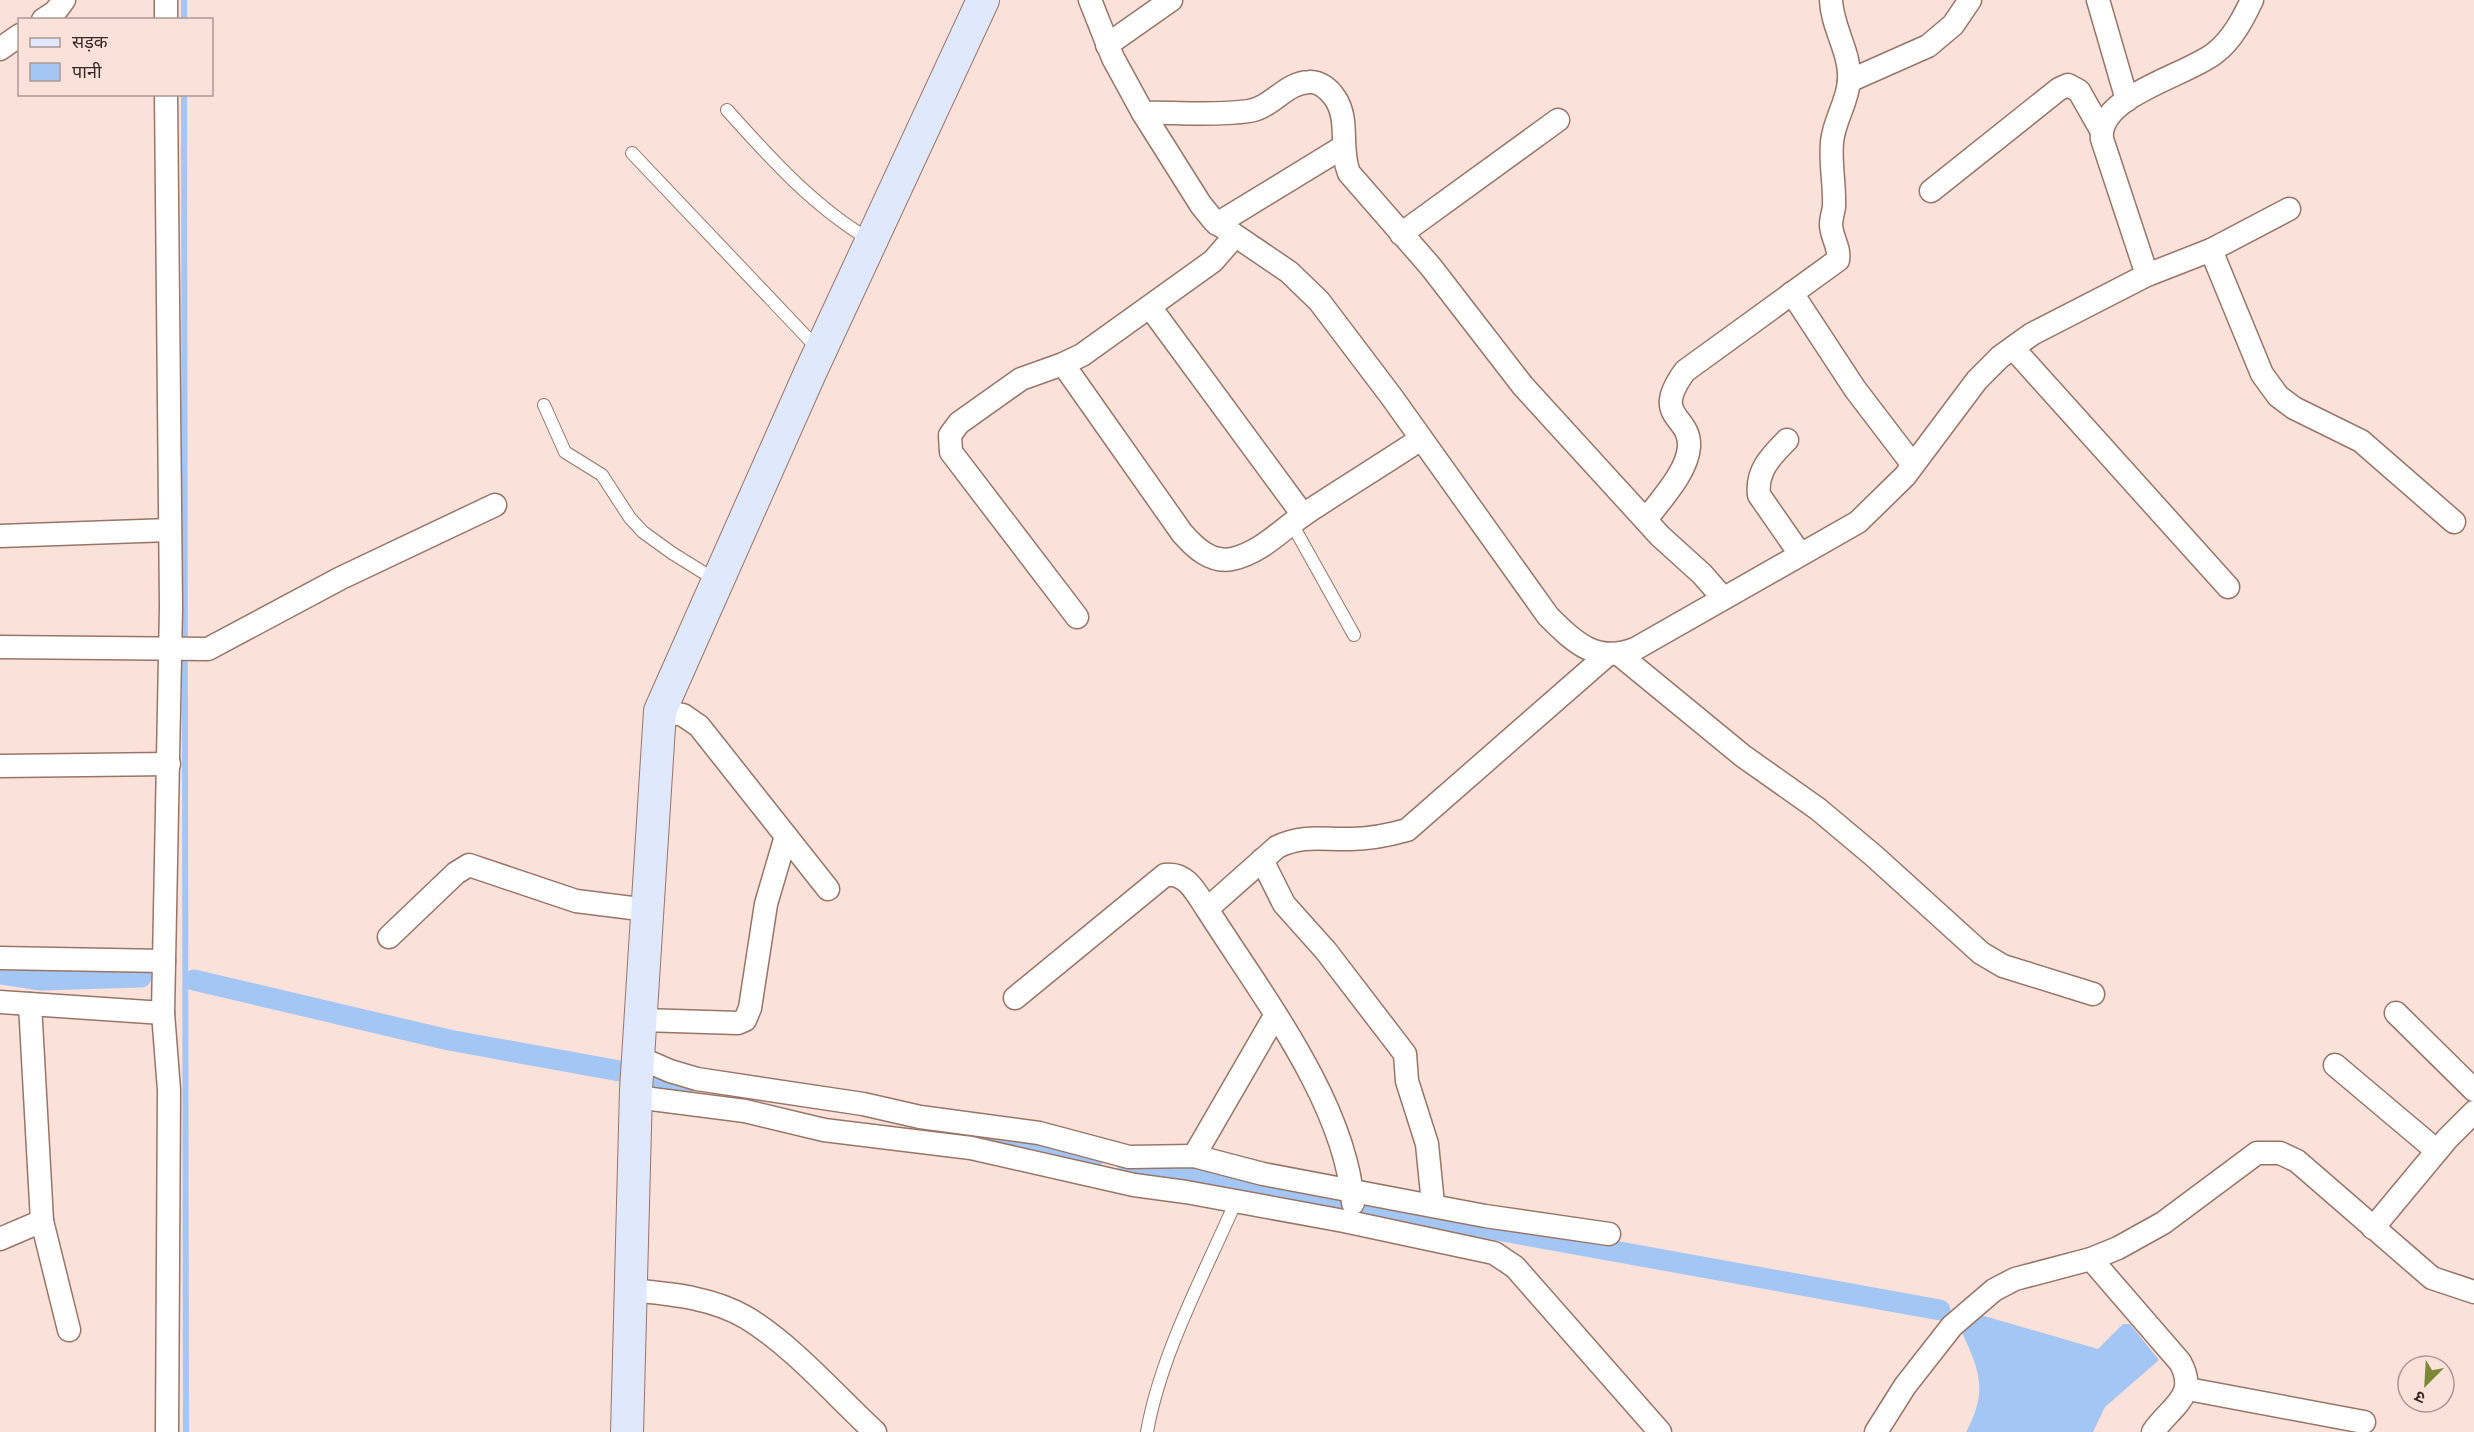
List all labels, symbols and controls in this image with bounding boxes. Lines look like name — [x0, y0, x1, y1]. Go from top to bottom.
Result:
legend — [18, 18, 213, 96]
text: सड़क — [72, 31, 109, 53]
text: पानी — [72, 61, 102, 83]
north arrow — [2396, 1354, 2456, 1414]
text: उ — [2411, 1386, 2428, 1408]

